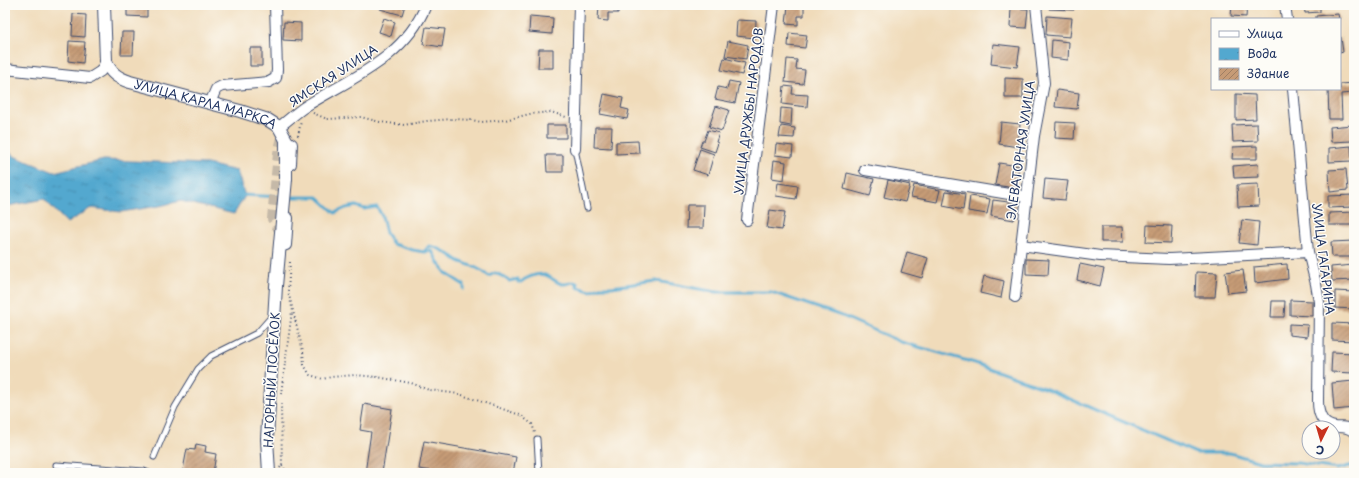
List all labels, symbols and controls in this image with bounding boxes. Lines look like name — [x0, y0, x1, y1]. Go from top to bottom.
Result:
legend — [1211, 18, 1341, 90]
text: Улица — [1247, 24, 1283, 42]
street label: УЛИЦА ДРУЖБЫ НАРОДОВ — [729, 27, 767, 195]
street label: ЯМСКАЯ УЛИЦА — [285, 40, 381, 110]
text: Вода — [1247, 44, 1277, 62]
text: Здание — [1247, 64, 1289, 82]
street label: УЛИЦА КАРЛА МАРКСА — [132, 75, 281, 133]
street label: ЭЛЕВАТОРНАЯ УЛИЦА — [1001, 79, 1039, 221]
street label: УЛИЦА ГАГАРИНА — [1308, 202, 1340, 316]
street label: НАГОРНЫЙ ПОСЁЛОК — [258, 312, 284, 448]
north arrow — [1301, 420, 1341, 460]
text: С — [1315, 442, 1325, 459]

